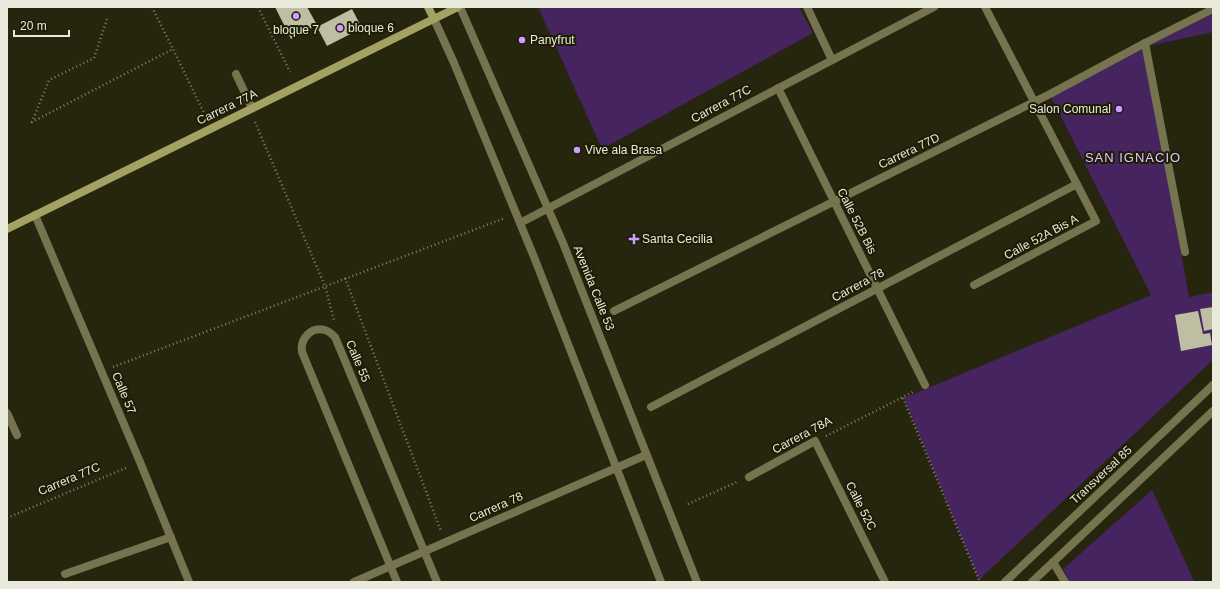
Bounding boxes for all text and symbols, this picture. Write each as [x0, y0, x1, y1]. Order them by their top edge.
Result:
marker: bloque 7 [291, 11, 301, 21]
scale bar [14, 12, 69, 38]
text: 20 m [20, 19, 47, 33]
place label: bloque 6 [348, 21, 394, 35]
place label: bloque 7 [273, 23, 319, 37]
marker: bloque 6 [335, 23, 345, 33]
place label: Panyfrut [530, 33, 575, 47]
marker: Panyfrut [517, 35, 527, 45]
street label: Carrera 77C [689, 82, 754, 126]
street label: Carrera 77A [195, 86, 259, 128]
place label: Salon Comunal [1029, 102, 1111, 116]
marker: Salon Comunal [1114, 104, 1124, 114]
street label: Carrera 77D [876, 130, 942, 172]
place label: Vive ala Brasa [585, 143, 662, 157]
marker: Vive ala Brasa [572, 145, 582, 155]
district label: SAN IGNACIO [1085, 150, 1181, 165]
street label: Calle 52B Bis [834, 186, 880, 256]
street label: Calle 52A Bis A [1001, 212, 1081, 262]
place label: Santa Cecilia [642, 232, 713, 246]
marker: Santa Cecilia [629, 234, 639, 244]
street label: Avenida Calle 53 [571, 243, 618, 333]
street label: Carrera 78 [829, 265, 887, 305]
street label: Calle 55 [343, 338, 373, 384]
street label: Calle 57 [109, 370, 139, 416]
street label: Carrera 78A [770, 413, 834, 457]
street label: Transversal 85 [1067, 443, 1135, 507]
street label: Carrera 77C [36, 460, 102, 498]
street label: Calle 52C [843, 479, 879, 533]
street label: Carrera 78 [467, 489, 525, 525]

